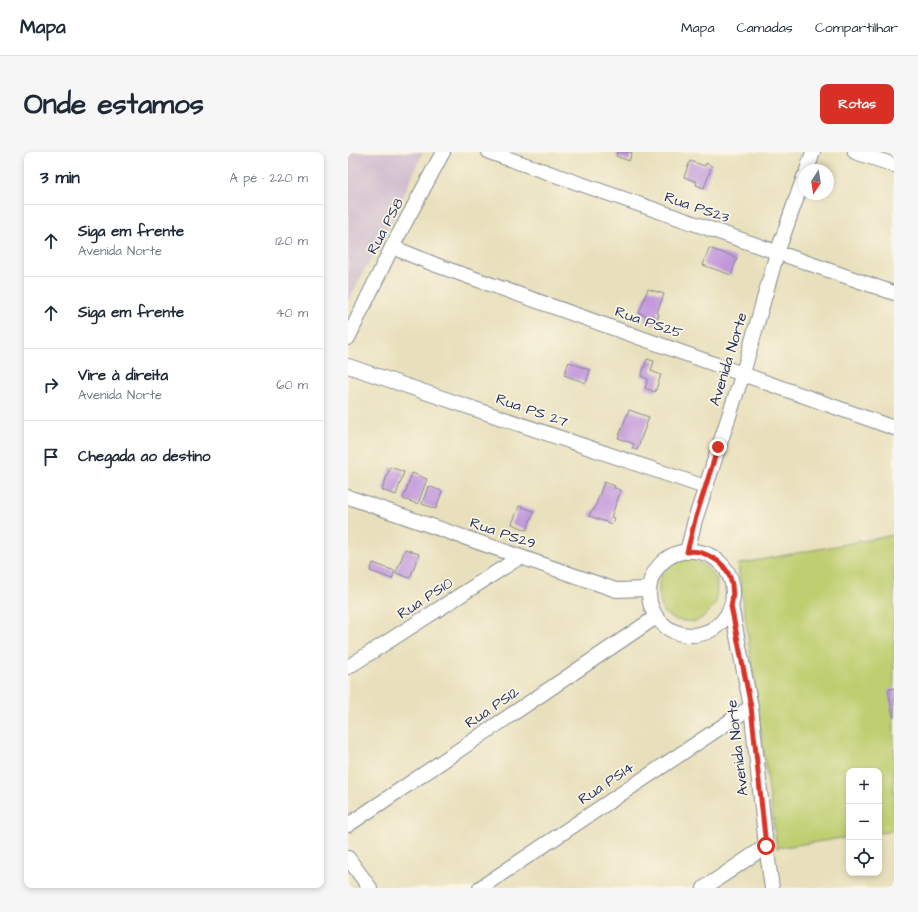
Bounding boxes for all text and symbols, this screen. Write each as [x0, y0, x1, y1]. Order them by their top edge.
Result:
text: Mapa [20, 14, 66, 41]
text: Mapa [681, 18, 715, 38]
text: Camadas [737, 18, 793, 38]
text: Compartilhar [815, 18, 898, 38]
button: Rotas [820, 84, 894, 124]
text: Onde estamos [24, 85, 204, 124]
north arrow [798, 164, 834, 200]
text: 3 min [40, 166, 80, 190]
text: A pé · 220 m [230, 169, 308, 187]
street label: Rua PS23 [662, 187, 732, 228]
street label: Rua PS8 [362, 194, 409, 258]
text: Siga em frente [78, 221, 184, 242]
icon: ahead [40, 230, 62, 252]
text: 120 m [275, 232, 308, 250]
text: Avenida Norte [78, 242, 162, 260]
street label: Rua PS25 [612, 301, 686, 344]
icon: ahead [40, 302, 62, 324]
text: Siga em frente [78, 302, 184, 323]
text: 40 m [276, 304, 308, 322]
street label: Avenida Norte [704, 310, 753, 409]
text: Vire à direita [78, 365, 168, 386]
icon: right [40, 374, 62, 396]
text: 60 m [276, 376, 308, 394]
text: Avenida Norte [78, 386, 162, 404]
street label: Rua PS 27 [493, 388, 571, 433]
route end [709, 438, 727, 456]
icon: arrive [40, 446, 62, 468]
text: Chegada ao destino [78, 446, 211, 467]
street label: Rua PS29 [467, 512, 539, 555]
street label: Rua PS10 [393, 572, 458, 624]
street label: Rua PS12 [461, 681, 524, 733]
street label: Avenida Norte [721, 699, 754, 797]
street label: Rua PS14 [574, 757, 638, 810]
map controls [846, 768, 882, 876]
button: + [846, 768, 882, 804]
button: − [846, 804, 882, 840]
route start [757, 837, 775, 855]
button: locate [846, 840, 882, 876]

